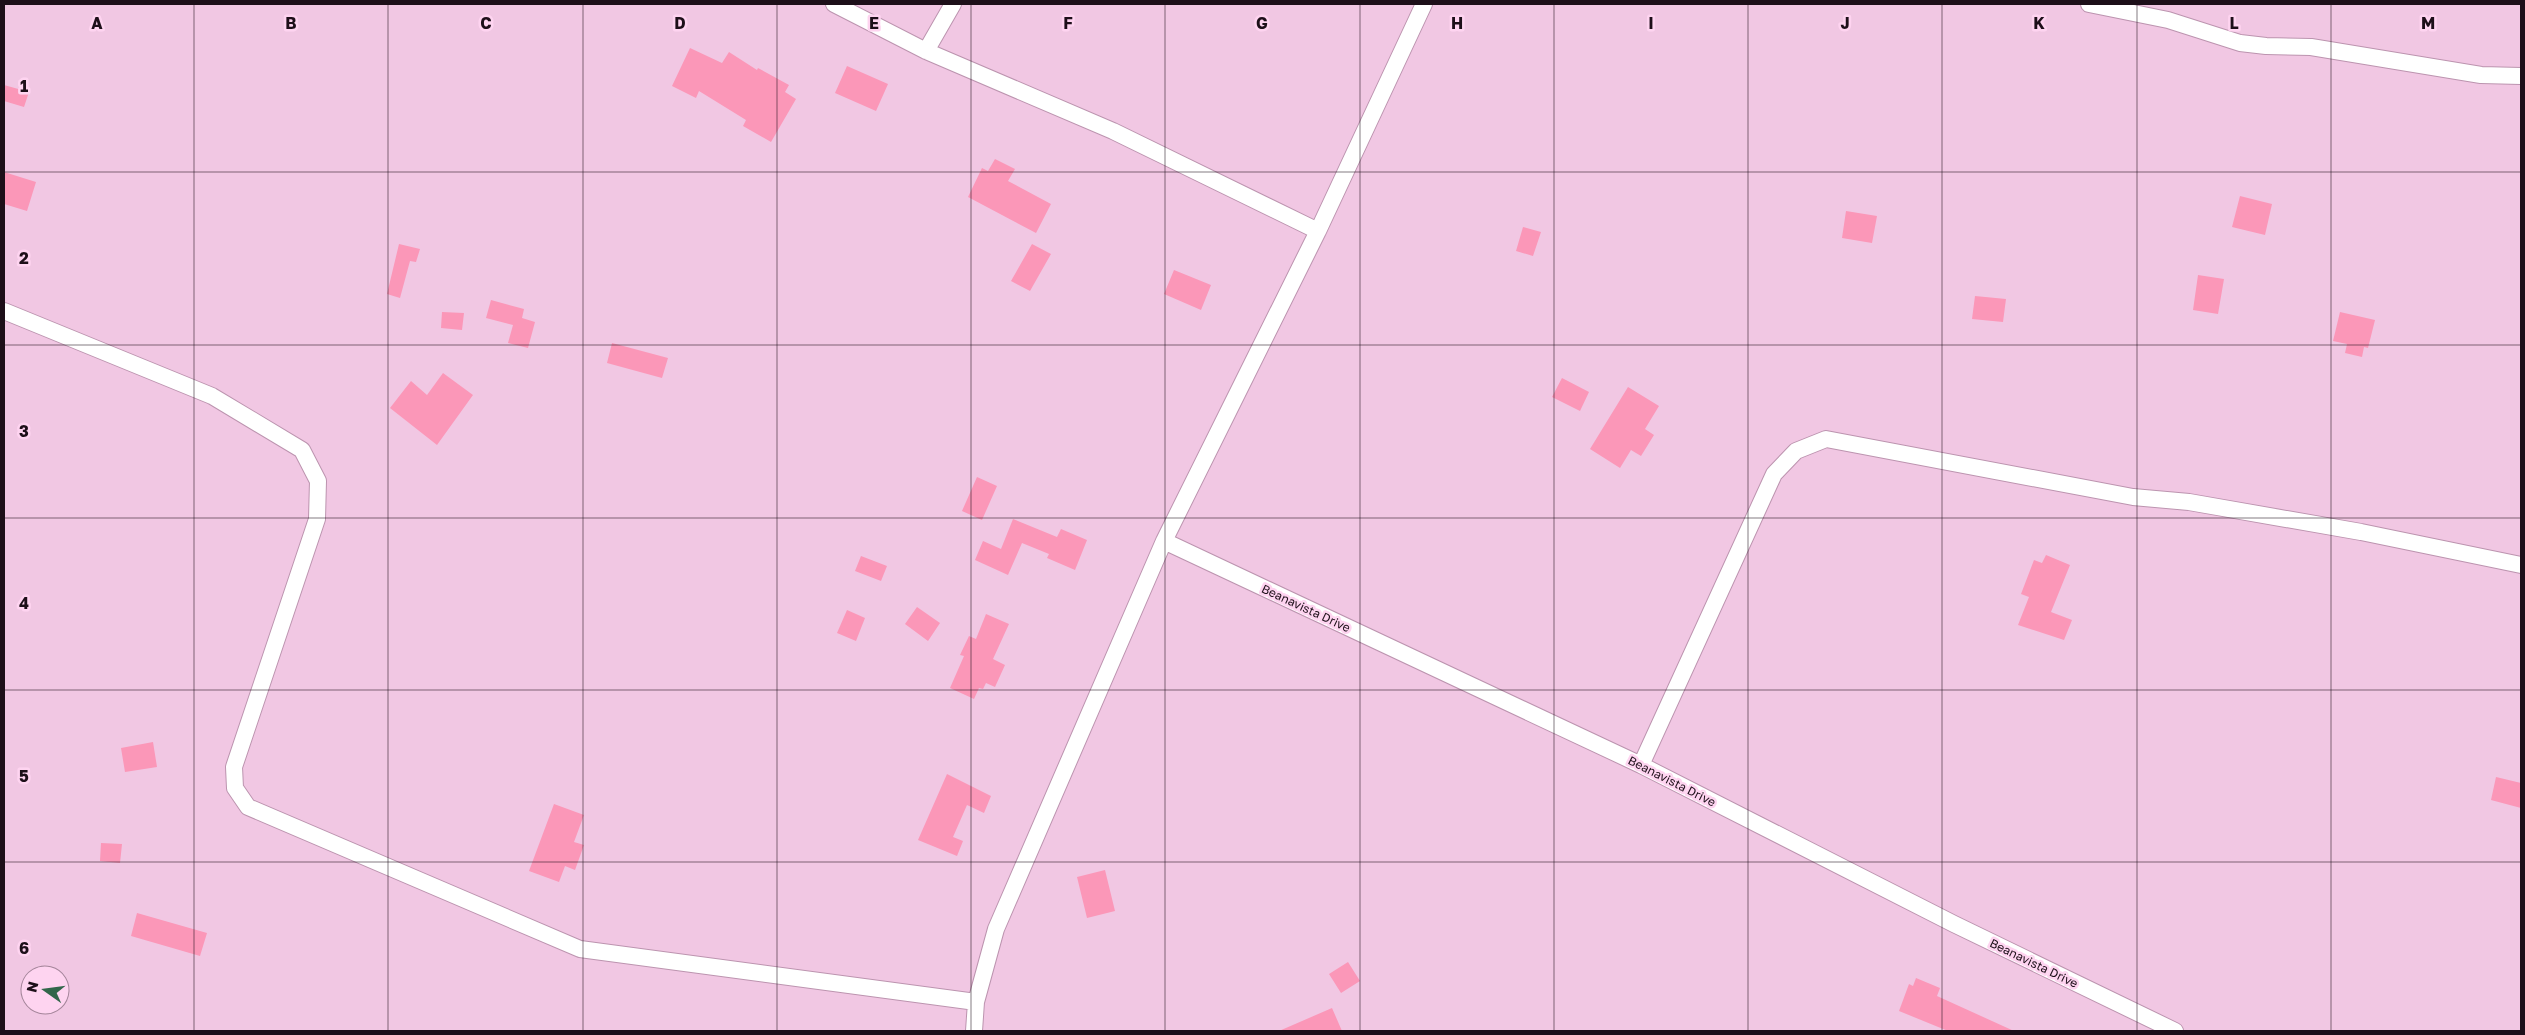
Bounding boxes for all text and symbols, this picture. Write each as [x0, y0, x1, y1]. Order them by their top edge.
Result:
text: A [91, 13, 103, 33]
text: B [285, 13, 297, 33]
text: C [480, 13, 492, 33]
text: D [674, 13, 686, 33]
text: E [869, 13, 879, 33]
text: F [1063, 13, 1073, 33]
text: G [1256, 13, 1268, 33]
text: H [1451, 13, 1463, 33]
text: I [1648, 13, 1654, 33]
text: J [1840, 13, 1850, 33]
text: K [2033, 13, 2045, 33]
text: L [2229, 13, 2239, 33]
text: M [2421, 13, 2435, 33]
text: 1 [20, 76, 28, 96]
text: 2 [19, 248, 29, 268]
text: 3 [19, 421, 29, 441]
street label: Beanavista Drive [1259, 581, 1353, 635]
text: 4 [19, 593, 29, 613]
street label: Beanavista Drive [1626, 752, 1718, 810]
text: 5 [19, 766, 29, 786]
street label: Beanavista Drive [1987, 935, 2081, 991]
text: 6 [19, 938, 29, 958]
north arrow [20, 965, 70, 1015]
text: N [22, 980, 41, 994]

